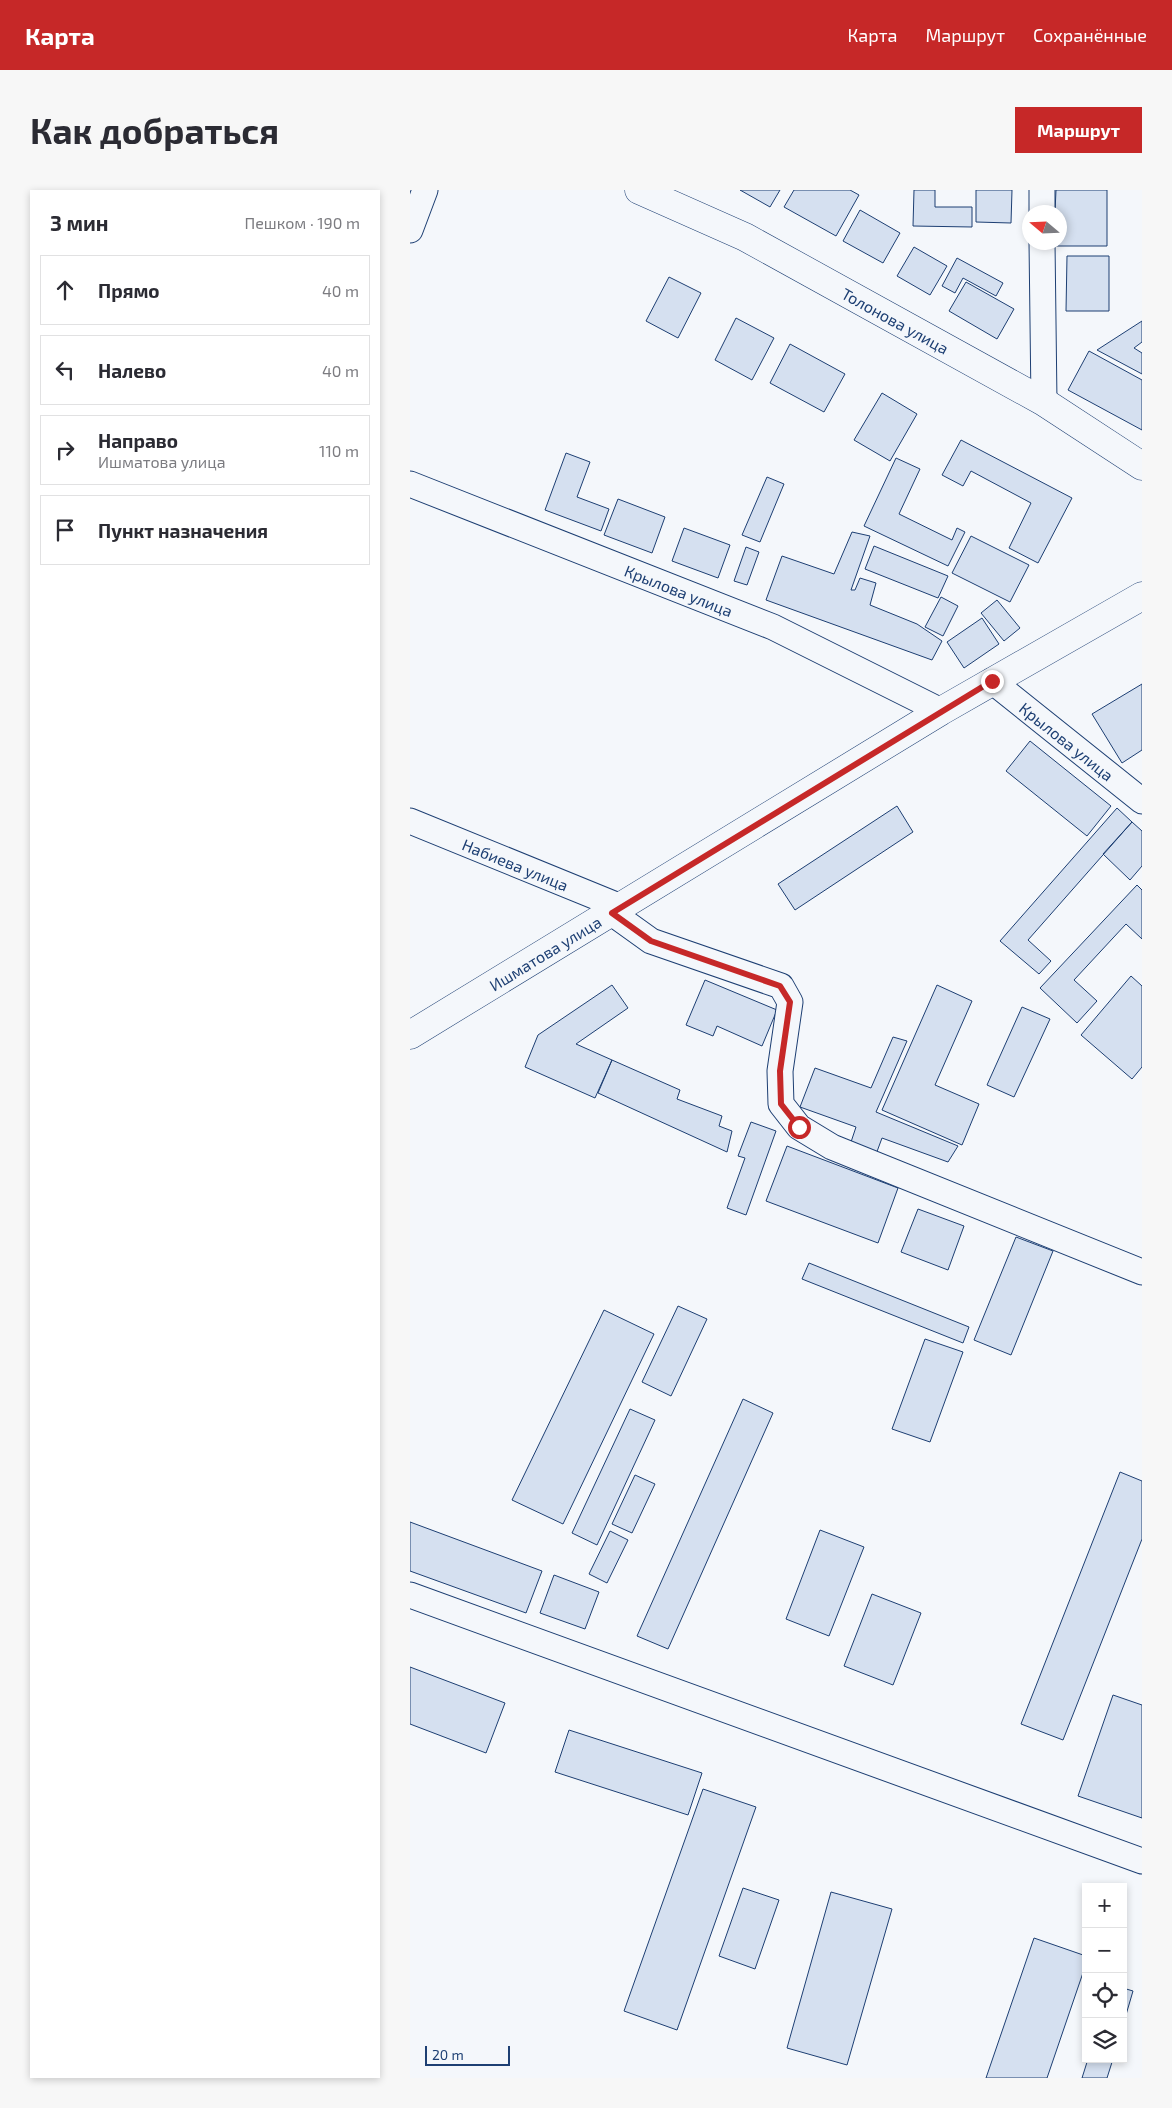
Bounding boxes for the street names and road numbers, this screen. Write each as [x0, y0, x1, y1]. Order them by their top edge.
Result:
street label: Толонова улица [839, 283, 952, 357]
street label: Крылова улица [622, 560, 736, 620]
street label: Крылова улица [1016, 698, 1118, 784]
street label: Набиева улица [460, 834, 571, 894]
street label: Ишматова улица [485, 911, 604, 994]

